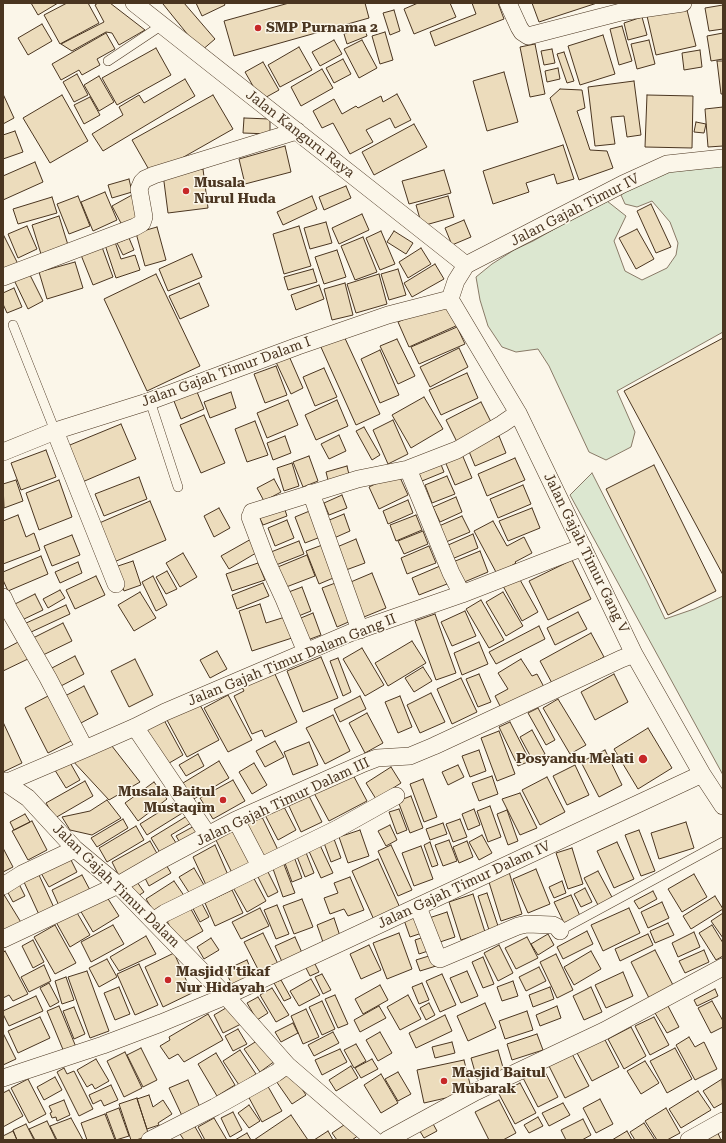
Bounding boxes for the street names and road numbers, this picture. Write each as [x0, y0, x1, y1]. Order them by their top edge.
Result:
street label: Jalan Kanguru Raya [242, 86, 358, 182]
street label: Jalan Gajah Timur IV [508, 170, 642, 250]
street label: Jalan Gajah Timur Dalam I [139, 333, 313, 411]
street label: Jalan Gajah Timur Gang V [540, 470, 632, 636]
street label: Jalan Gajah Timur Dalam Gang II [185, 610, 399, 710]
street label: Jalan Gajah Timur Dalam III [194, 754, 372, 850]
street label: Jalan Gajah Timur Dalam [49, 821, 183, 951]
street label: Jalan Gajah Timur Dalam IV [375, 837, 553, 933]

